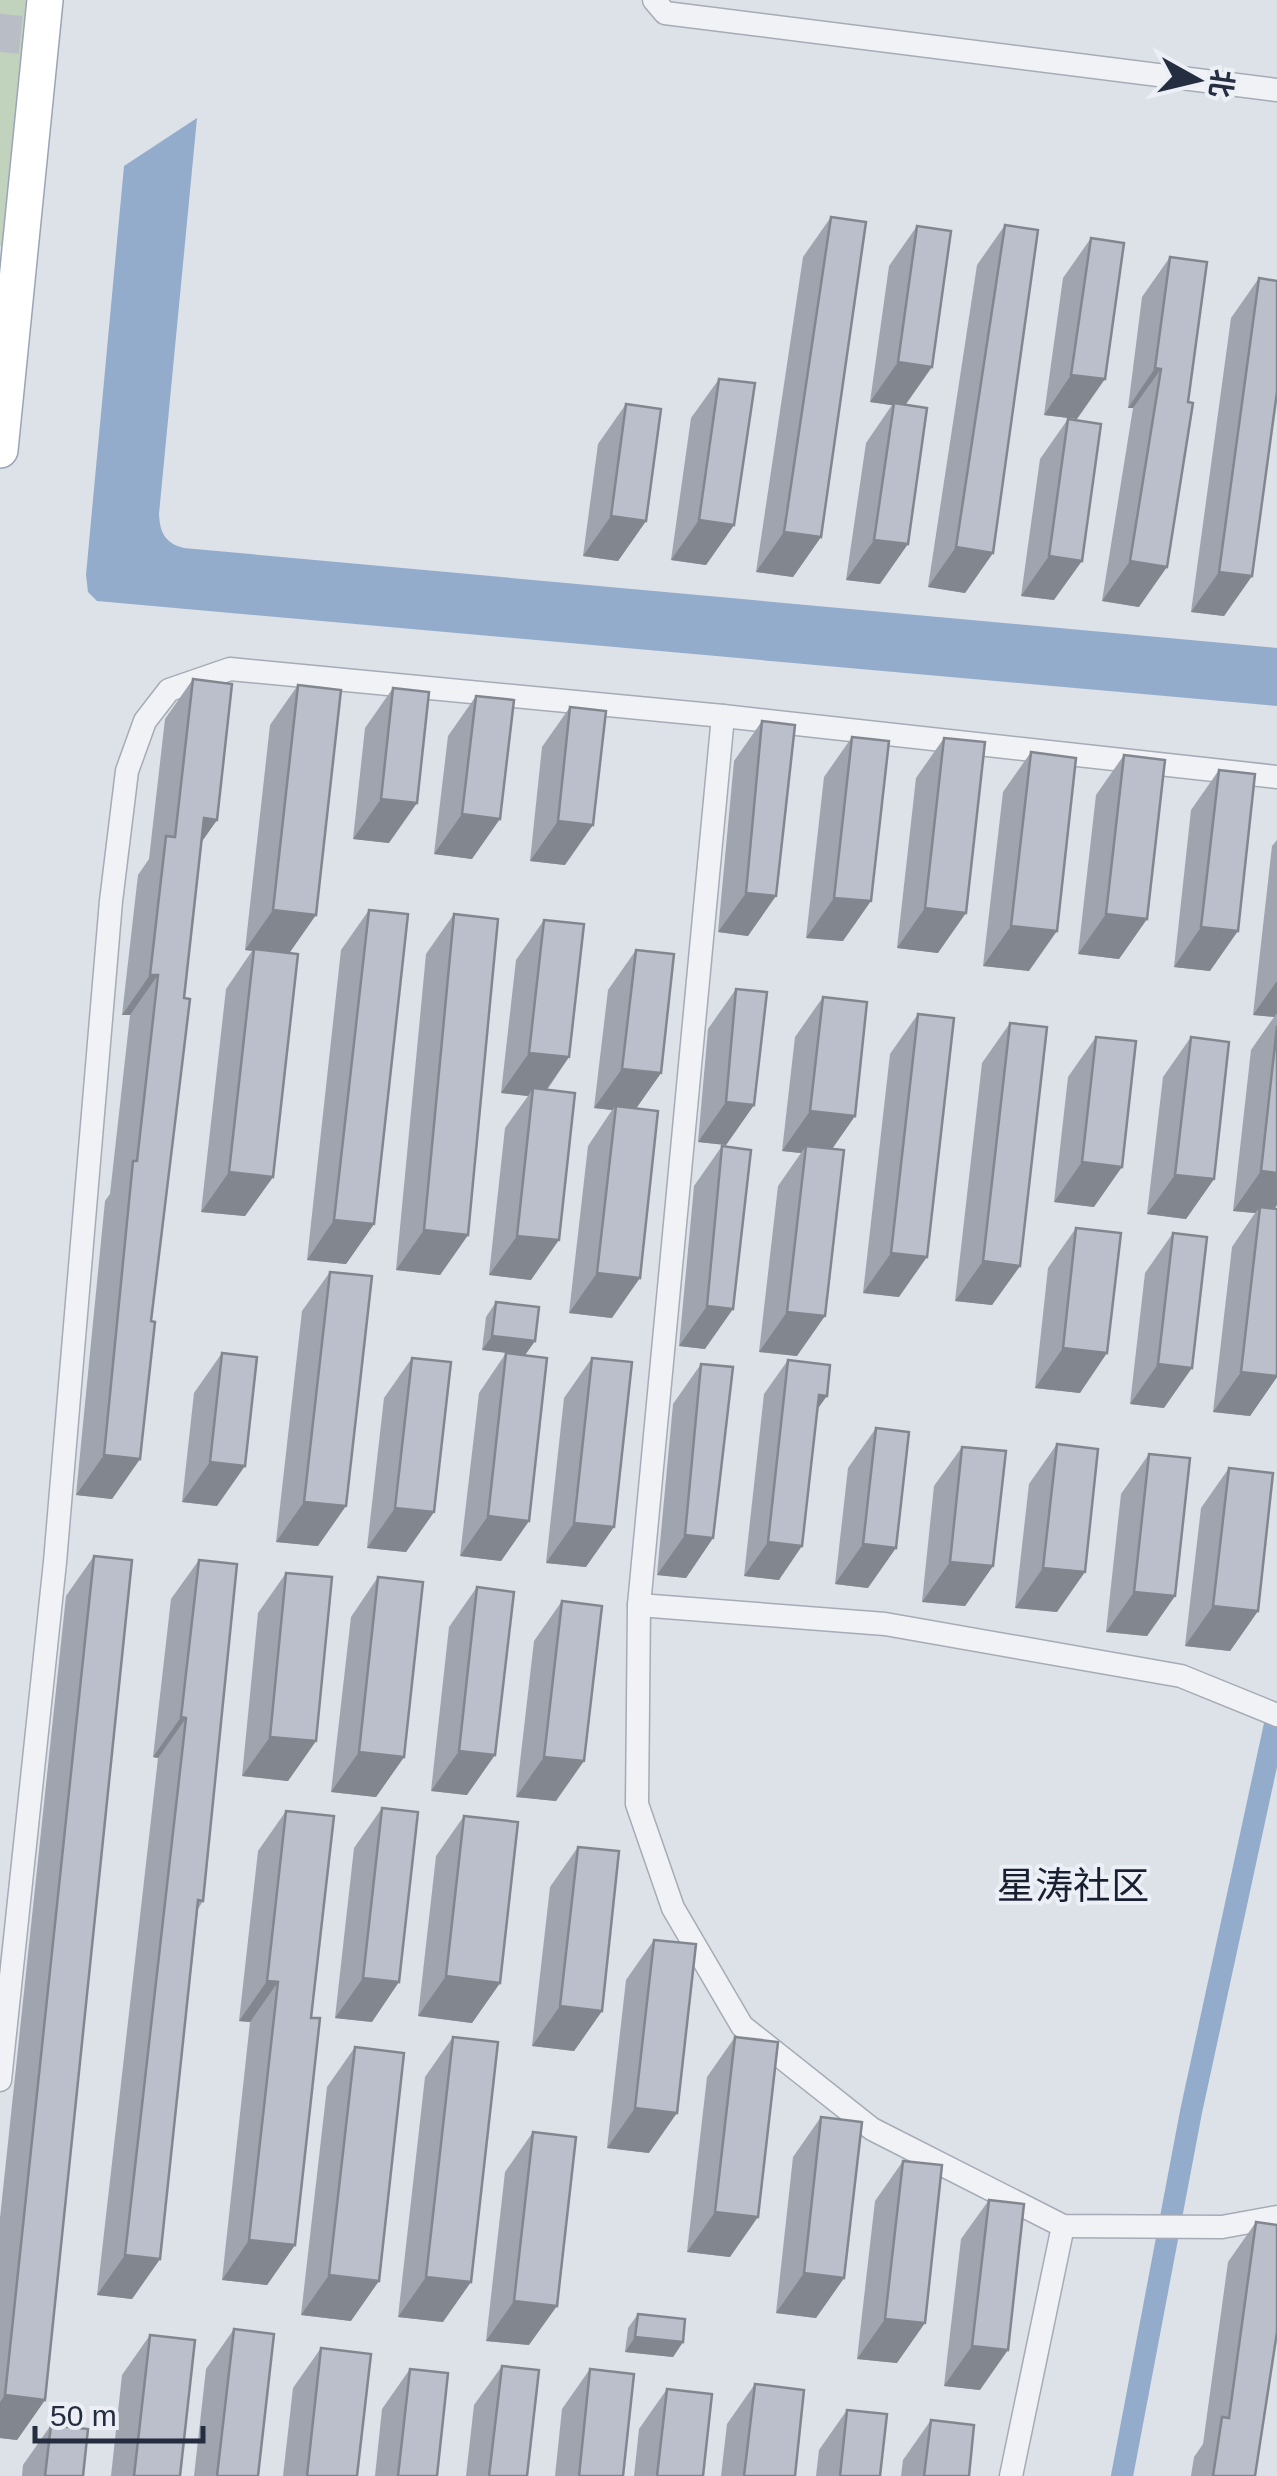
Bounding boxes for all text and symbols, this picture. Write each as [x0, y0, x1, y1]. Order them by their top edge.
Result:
north arrow [1147, 30, 1247, 130]
text: 北 [1204, 67, 1239, 99]
district label: 星涛社区 [997, 1865, 1149, 1907]
scale bar [35, 2381, 202, 2443]
text: 50 m [50, 2399, 117, 2432]

